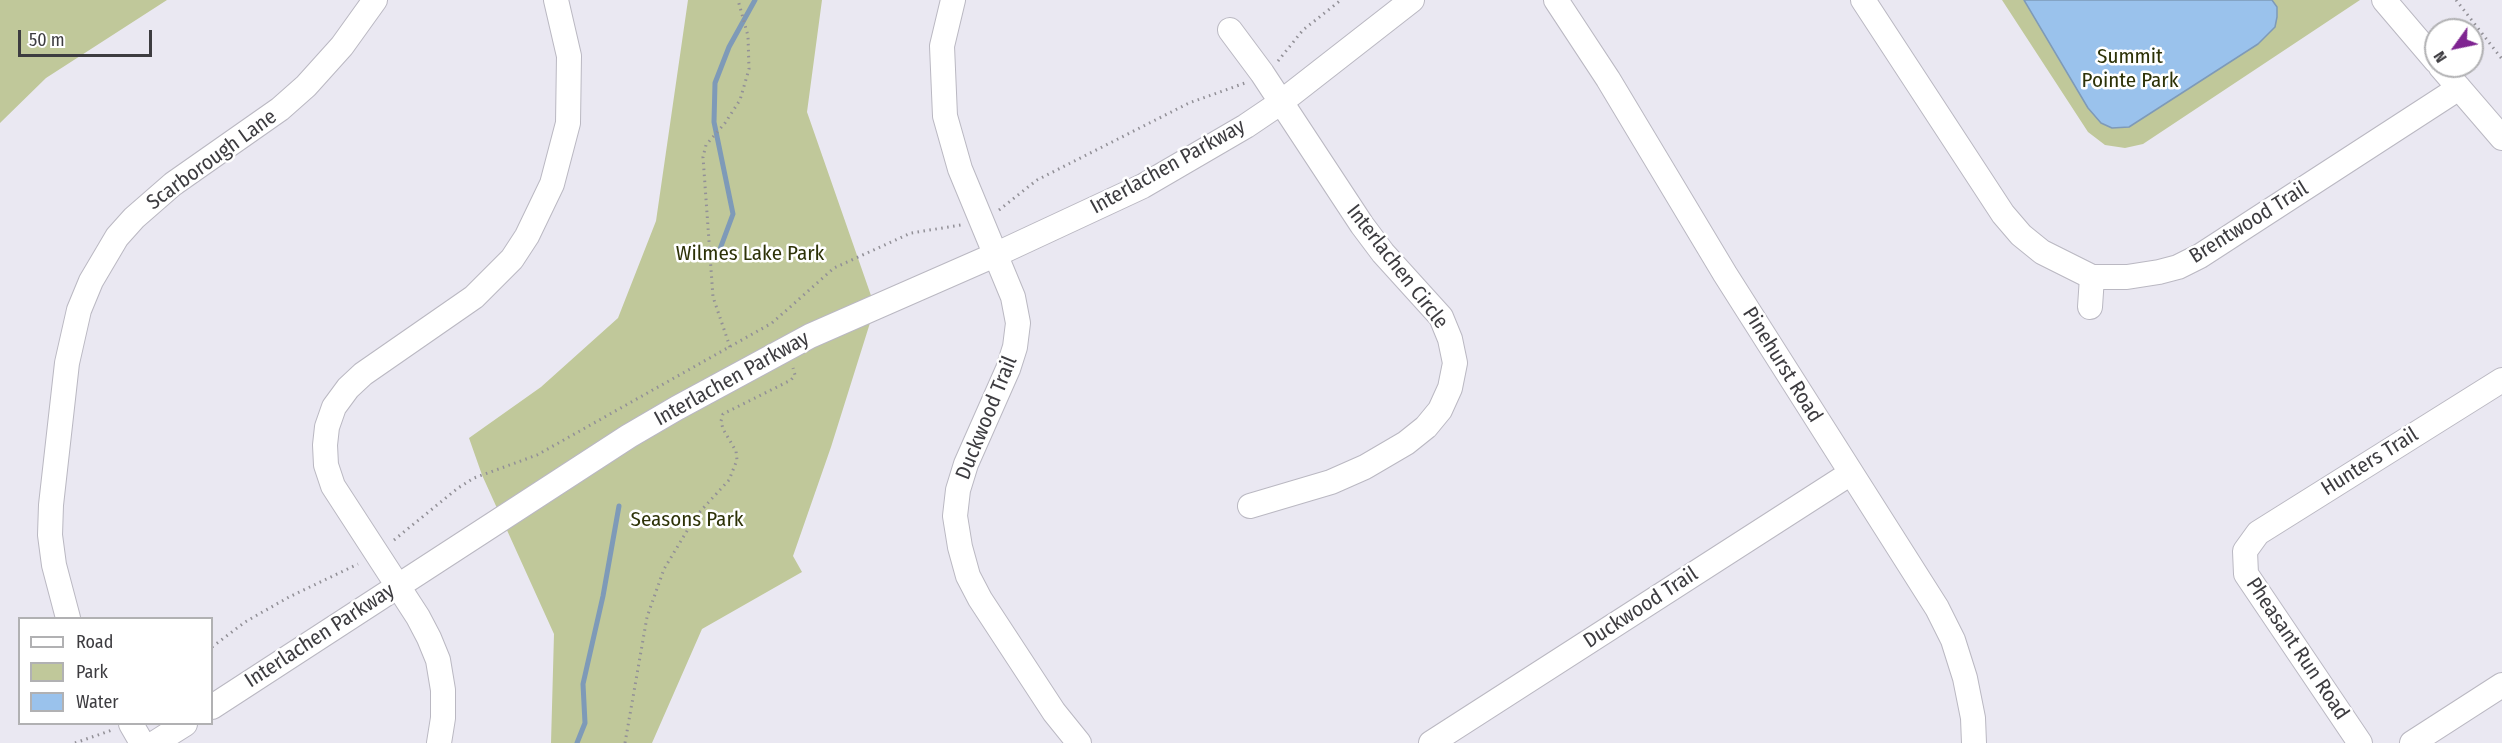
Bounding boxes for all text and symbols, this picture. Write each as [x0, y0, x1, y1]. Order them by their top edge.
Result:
scale bar [21, 18, 154, 56]
north arrow [2424, 18, 2484, 78]
text: 50 m [29, 29, 65, 51]
park label: Summit Pointe Park [2082, 44, 2178, 94]
text: N [2430, 48, 2451, 66]
street label: Scarborough Lane [142, 104, 282, 216]
street label: Interlachen Parkway [1086, 114, 1250, 220]
street label: Brentwood Trail [2185, 176, 2313, 270]
street label: Interlachen Circle [1341, 200, 1453, 334]
park label: Wilmes Lake Park [676, 241, 824, 267]
street label: Pinehurst Road [1737, 303, 1827, 427]
street label: Interlachen Parkway [650, 326, 814, 432]
street label: Duckwood Trail [951, 353, 1023, 483]
street label: Hunters Trail [2317, 422, 2423, 502]
park label: Seasons Park [630, 507, 744, 533]
street label: Duckwood Trail [1579, 562, 1703, 654]
street label: Pheasant Run Road [2240, 573, 2354, 725]
street label: Interlachen Parkway [241, 578, 399, 694]
legend [18, 617, 213, 725]
text: Road [76, 631, 113, 653]
text: Park [76, 661, 108, 683]
text: Water [76, 691, 119, 713]

